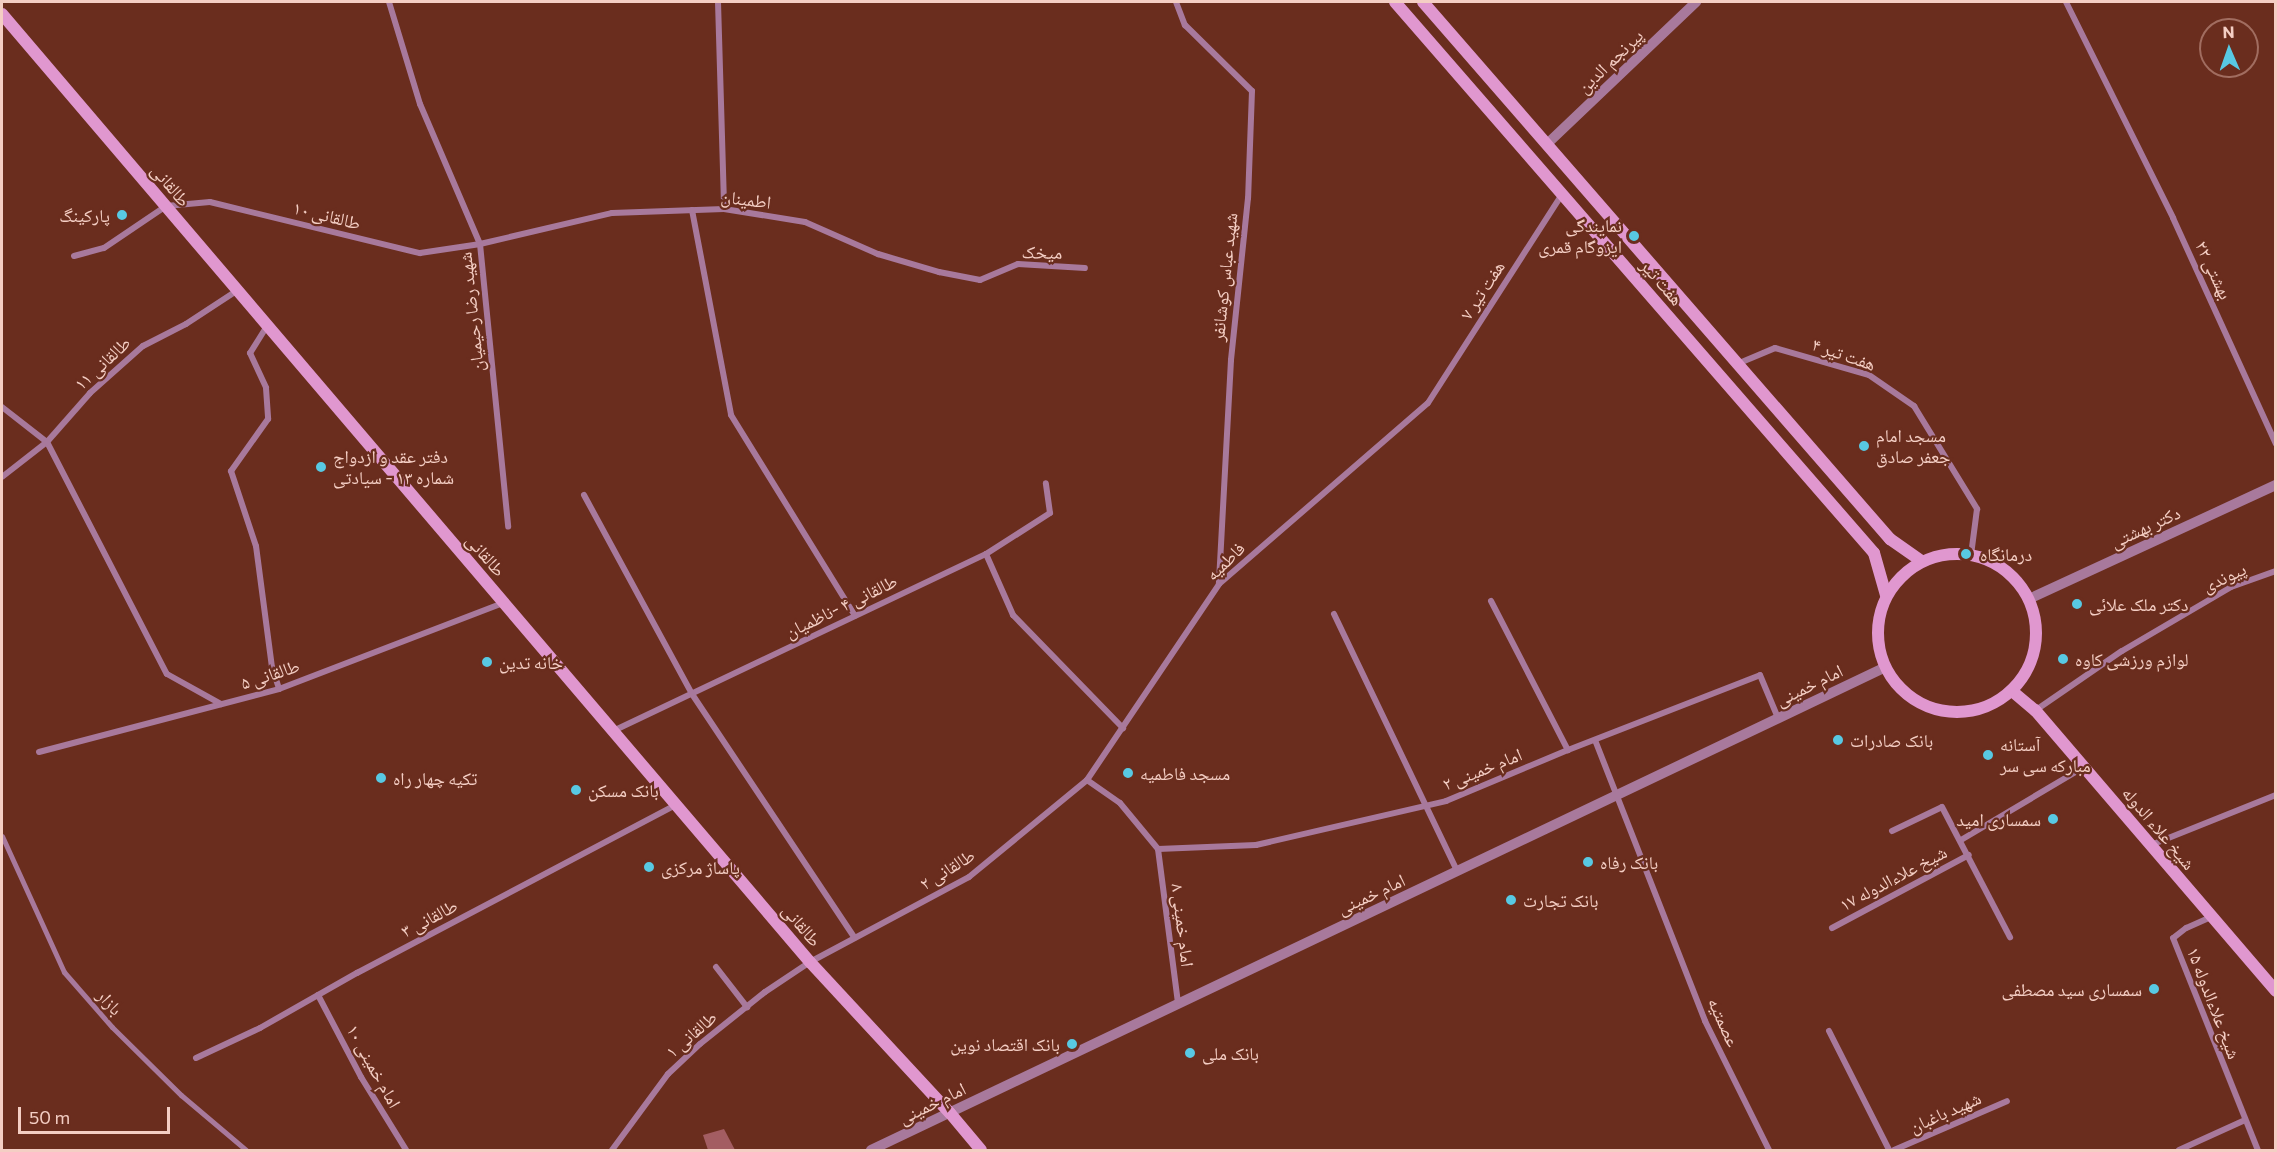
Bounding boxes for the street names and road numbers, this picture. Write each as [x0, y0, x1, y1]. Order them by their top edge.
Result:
street label: پیرنجم الدین [1573, 24, 1647, 98]
street label: طالقانی [147, 159, 195, 211]
street label: اطمینان [720, 185, 772, 213]
street label: طالقانی ۱۰ [291, 196, 363, 234]
street label: شهید عباس کوشانفر [1207, 212, 1241, 342]
street label: بهشتی ۲۲ [2191, 237, 2237, 303]
street label: میخک [1021, 241, 1063, 263]
street label: شهید رضا رحیمیان [454, 251, 488, 373]
street label: هفت تیر [1636, 254, 1688, 310]
street label: هفت تیر ۷ [1455, 257, 1509, 323]
street label: طالقانی ۱۱ [70, 332, 134, 394]
street label: هفت تیر ۴ [1809, 333, 1879, 375]
street label: دکتر بهشتی [2107, 501, 2183, 553]
street label: طالقانی [462, 529, 510, 581]
street label: فاطمیه [1201, 537, 1249, 585]
street label: پیوندی [2199, 558, 2249, 596]
street label: طالقانی ۴ -ناظمیان [781, 570, 901, 642]
street label: طالقانی ۵ [238, 654, 302, 694]
street label: امام خمینی [1772, 659, 1846, 711]
street label: امام خمینی ۲ [1439, 743, 1525, 795]
street label: شیخ علاء الدوله [2118, 782, 2200, 874]
street label: شیخ علاءالدوله ۱۷ [1836, 841, 1950, 915]
street label: طالقانی ۲ [916, 844, 978, 894]
street label: امام خمینی [1334, 869, 1408, 919]
street label: امام خمینی ۸ [1167, 882, 1199, 968]
street label: طالقانی ۳ [397, 894, 461, 942]
street label: طالقانی [778, 899, 826, 951]
street label: شیخ علاءالدوله ۱۵ [2183, 944, 2245, 1062]
street label: بازار [93, 984, 127, 1020]
street label: عصمتیه [1704, 994, 1744, 1050]
street label: طالقانی ۱ [661, 1006, 721, 1062]
street label: امام خمینی ۱۰ [342, 1021, 406, 1111]
street label: امام خمینی [895, 1077, 969, 1129]
street label: شهید باغبان [1906, 1087, 1984, 1137]

